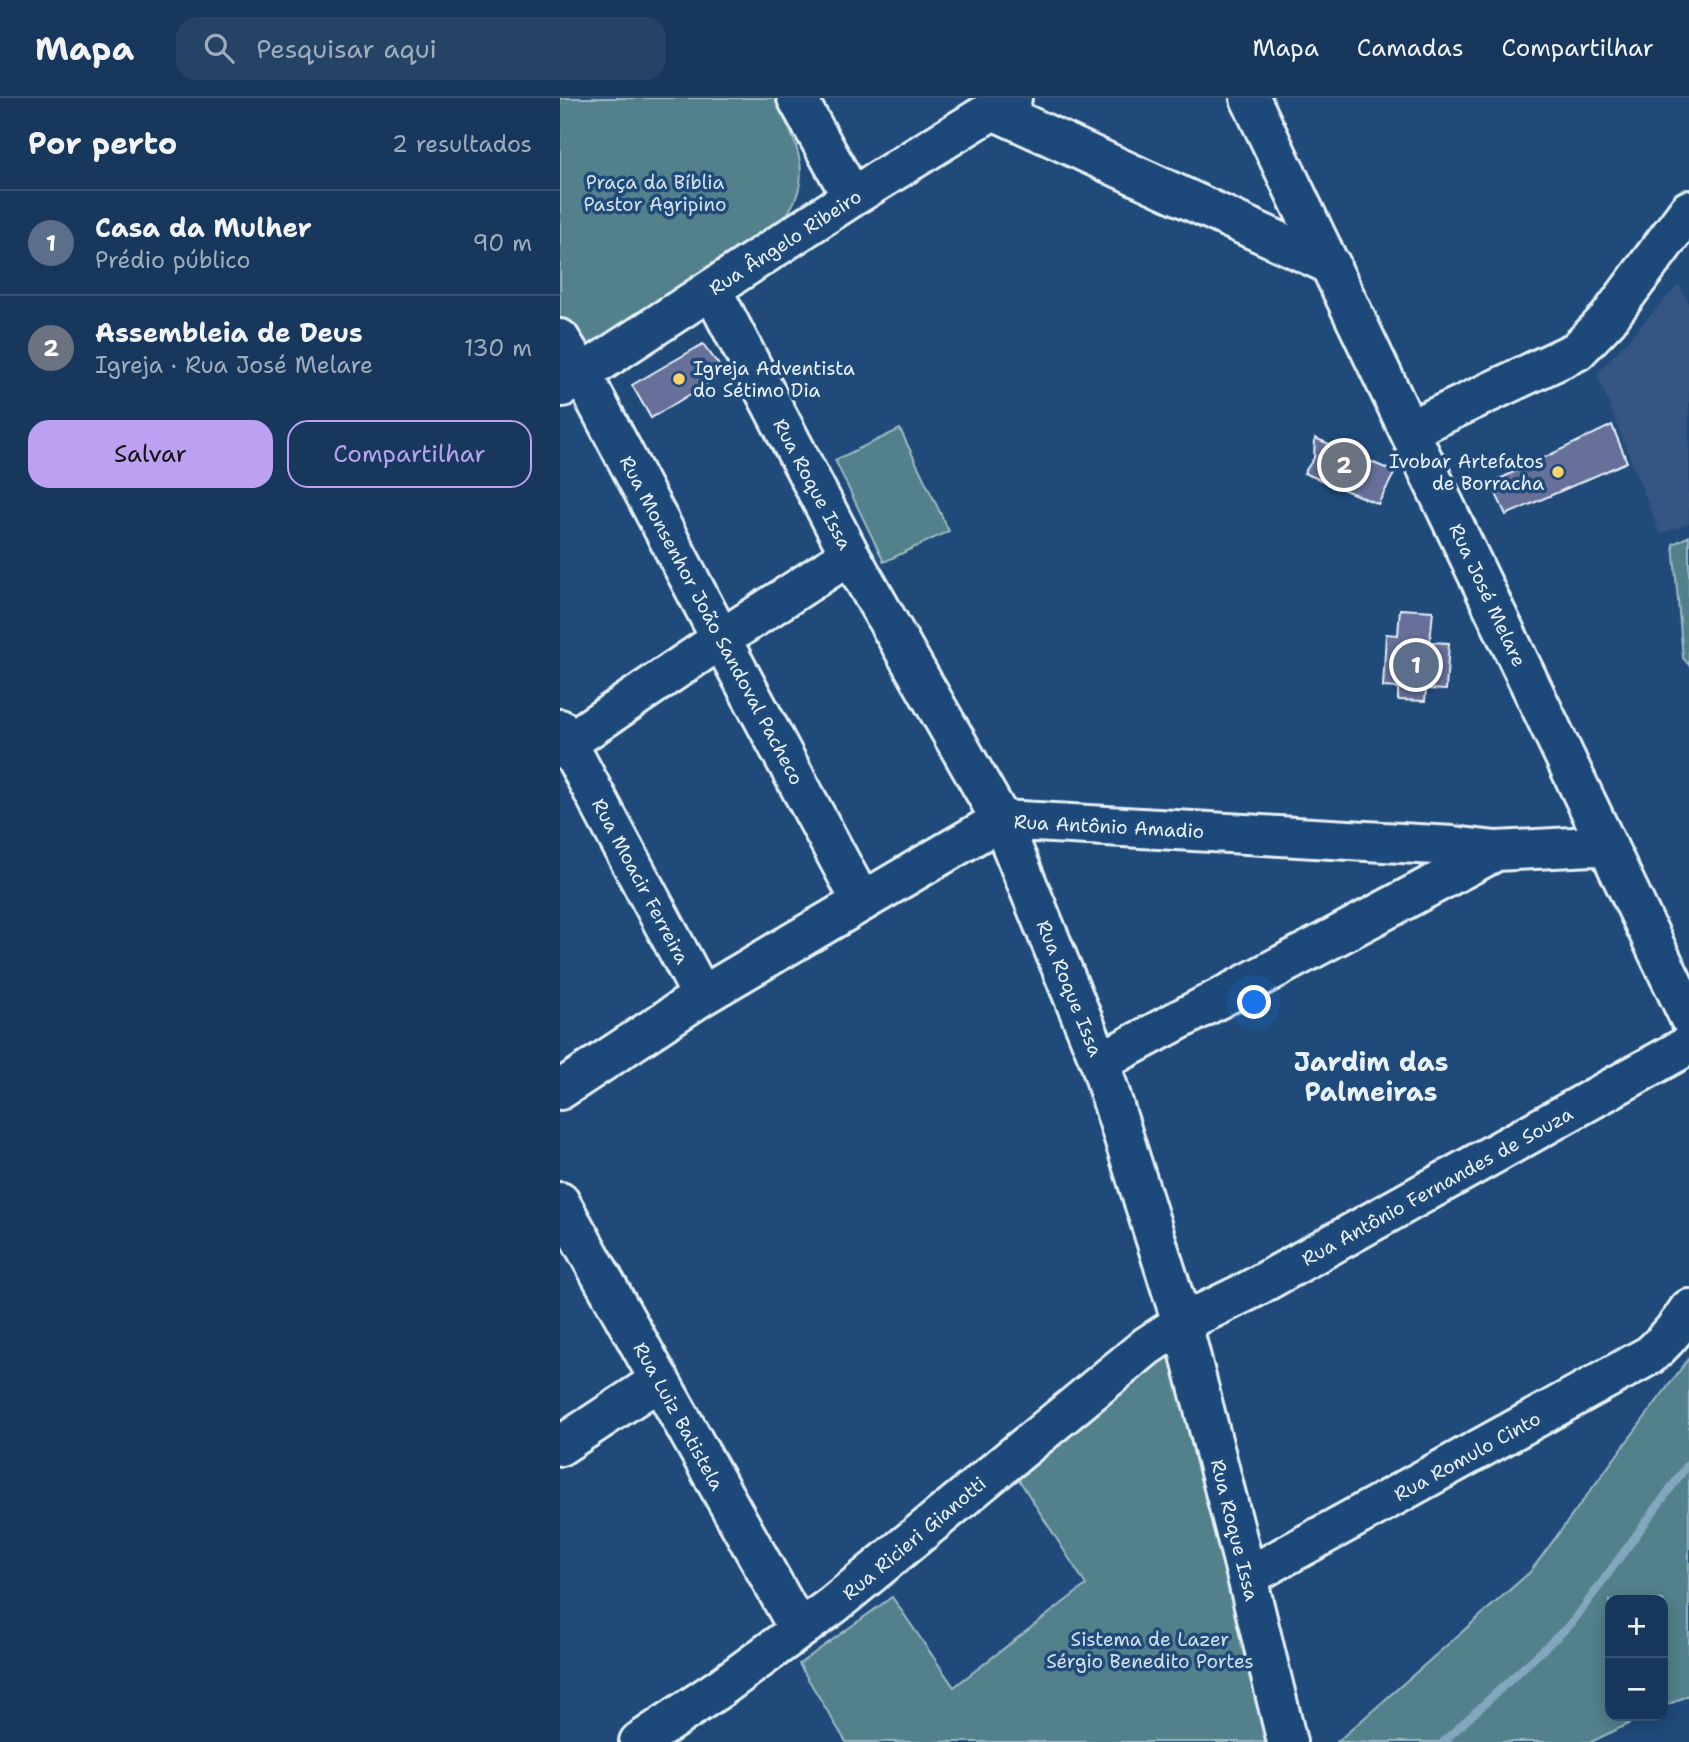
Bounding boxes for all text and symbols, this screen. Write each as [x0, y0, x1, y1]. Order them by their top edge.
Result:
search box [176, 17, 666, 80]
text: Mapa [35, 26, 134, 71]
icon: search [200, 29, 238, 67]
text: Pesquisar aqui [256, 31, 437, 66]
text: Mapa [1252, 32, 1319, 64]
text: Camadas [1357, 32, 1464, 64]
text: Compartilhar [1502, 32, 1654, 64]
text: Por perto [28, 123, 177, 164]
text: 2 resultados [392, 129, 532, 159]
park label: Praça da Bíblia Pastor Agripino [584, 170, 726, 217]
street label: Rua Ângelo Ribeiro [704, 183, 866, 301]
text: Casa da Mulher [95, 210, 312, 245]
text: 1 [46, 228, 56, 258]
text: 90 m [472, 228, 532, 258]
text: Prédio público [95, 245, 250, 275]
text: Assembleia de Deus [95, 315, 363, 350]
text: 2 [43, 333, 59, 363]
text: 130 m [464, 333, 532, 363]
text: Igreja · Rua José Melare [95, 350, 373, 380]
place label: Igreja Adventista do Sétimo Dia [693, 356, 855, 403]
marker: Igreja Adventista do Sétimo Dia [671, 371, 687, 387]
street label: Rua Roque Issa [767, 414, 858, 554]
button: Salvar [28, 420, 273, 488]
button: Compartilhar [287, 420, 532, 488]
pin: 2 [1321, 439, 1367, 491]
place label: Ivobar Artefatos de Borracha [1389, 449, 1544, 496]
street label: Rua Monsenhor João Sandoval Pacheco [614, 451, 809, 789]
marker: Ivobar Artefatos de Borracha [1550, 464, 1566, 480]
street label: Rua José Melare [1443, 520, 1532, 671]
pin: 1 [1393, 639, 1439, 691]
street label: Rua Moacir Ferreira [586, 794, 695, 969]
street label: Rua Antônio Amadio [1013, 809, 1205, 844]
street label: Rua Roque Issa [1031, 916, 1108, 1060]
your location [1237, 985, 1271, 1019]
district label: Jardim das Palmeiras [1294, 1044, 1448, 1109]
street label: Rua Antônio Fernandes de Souza [1297, 1101, 1577, 1272]
street label: Rua Luiz Batistela [628, 1338, 730, 1495]
street label: Rua Romulo Cinto [1390, 1406, 1545, 1507]
street label: Rua Roque Issa [1205, 1457, 1264, 1604]
street label: Rua Ricieri Gianotti [837, 1471, 991, 1606]
map controls [1605, 1595, 1668, 1721]
button: + [1605, 1595, 1668, 1658]
park label: Sistema de Lazer Sérgio Benedito Portes [1046, 1627, 1254, 1674]
button: − [1605, 1658, 1668, 1721]

